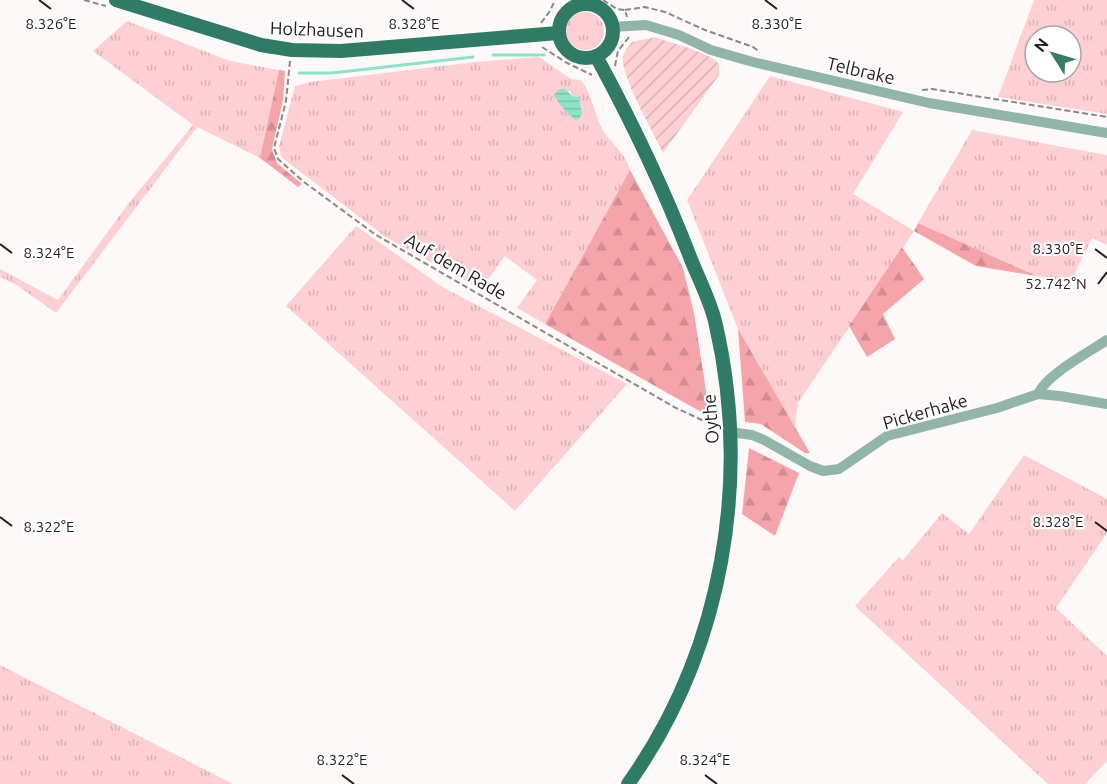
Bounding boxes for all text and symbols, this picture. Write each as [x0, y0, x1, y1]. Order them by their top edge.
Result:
text: 8.326°E [26, 15, 76, 32]
text: 8.328°E [389, 15, 439, 32]
text: 8.330°E [752, 15, 802, 32]
street label: Holzhausen [270, 17, 364, 41]
north arrow [1023, 24, 1083, 84]
text: N [1030, 35, 1052, 55]
street label: Telbrake [825, 52, 897, 88]
street label: Auf dem Rade [402, 229, 510, 303]
text: 8.330°E [1033, 240, 1083, 257]
text: 8.324°E [24, 244, 74, 261]
text: 52.742°N [1025, 275, 1087, 292]
street label: Pickerhake [880, 389, 970, 433]
street label: Oythe [698, 393, 722, 445]
text: 8.328°E [1033, 513, 1083, 530]
text: 8.322°E [24, 518, 74, 535]
text: 8.322°E [317, 751, 367, 768]
text: 8.324°E [680, 751, 730, 768]

